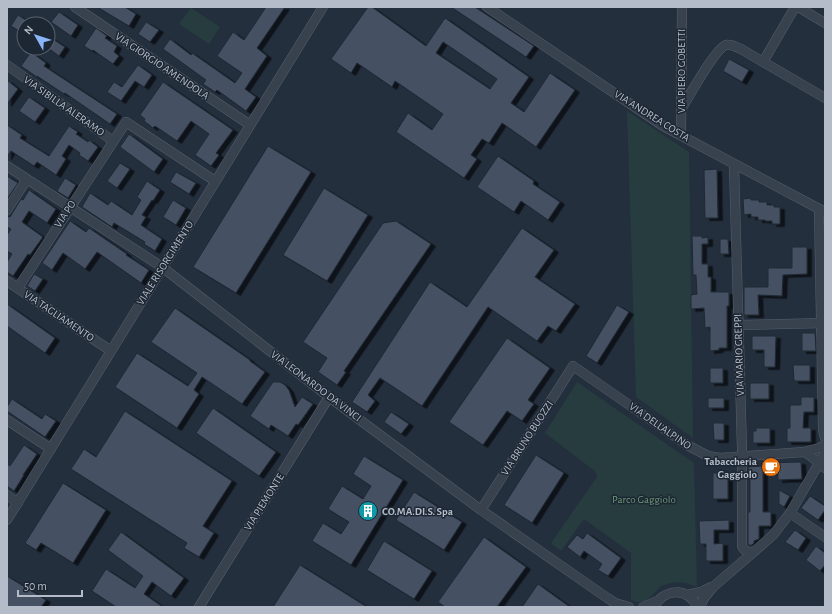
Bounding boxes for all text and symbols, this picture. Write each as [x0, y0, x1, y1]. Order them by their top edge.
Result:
north arrow [16, 16, 56, 56]
text: N [22, 24, 35, 36]
street label: VIA PIERO GOBETTI [676, 29, 687, 113]
street label: VIA GIORGIO AMENDOLA [113, 30, 211, 102]
street label: VIA SIBILLA ALERAMO [22, 74, 106, 138]
street label: VIA ANDREA COSTA [612, 88, 692, 144]
street label: VIA PO [52, 198, 78, 230]
street label: VIALE RISORGIMENTO [135, 219, 195, 307]
street label: VIA TAGLIAMENTO [22, 288, 96, 344]
street label: VIA MARIO GREPPI [732, 314, 746, 396]
street label: VIA LEONARDO DA VINCI [269, 348, 363, 424]
street label: VIA BRUNO BUOZZI [499, 399, 555, 477]
street label: VIA DELL'ALPINO [627, 401, 693, 451]
place label: Tabaccheria Gaggiolo [704, 456, 758, 480]
cafe icon: Tabaccheria Gaggiolo [760, 456, 782, 478]
street label: VIA PIEMONTE [242, 471, 286, 532]
park label: Parco Gaggiolo [612, 494, 676, 505]
building icon: CO.MA.DI.S. Spa [357, 500, 379, 522]
place label: CO.MA.DI.S. Spa [382, 506, 454, 517]
scale bar [18, 572, 82, 598]
text: 50 m [24, 580, 47, 592]

